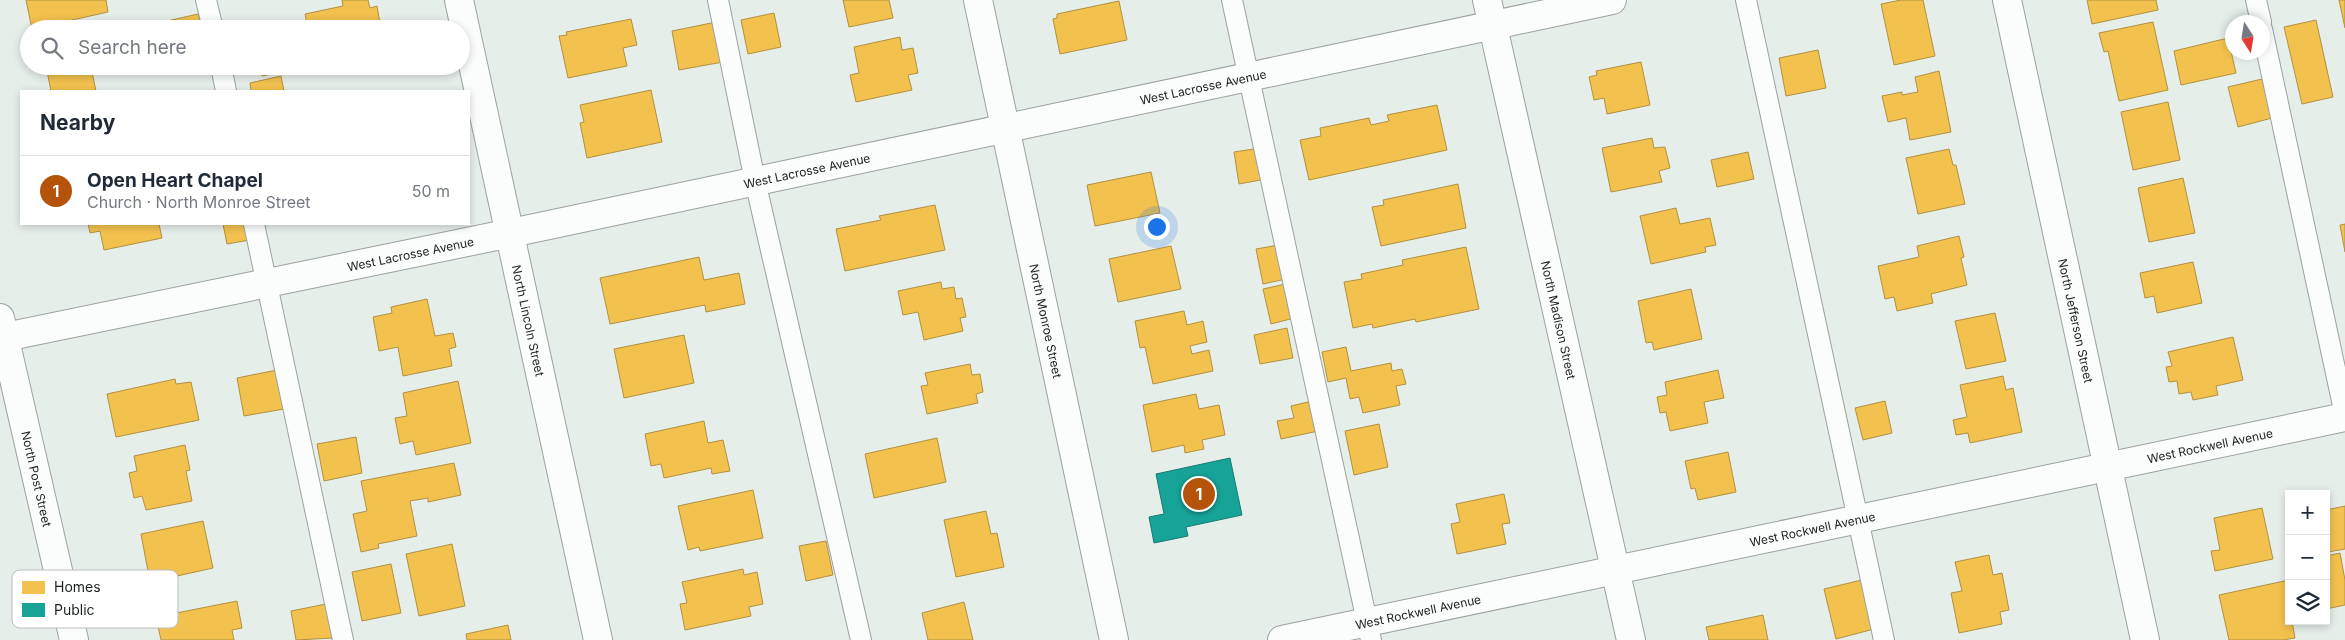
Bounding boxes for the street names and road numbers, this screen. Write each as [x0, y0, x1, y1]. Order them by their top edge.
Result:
street label: West Lacrosse Avenue [1138, 66, 1268, 107]
street label: West Lacrosse Avenue [742, 150, 871, 191]
street label: West Lacrosse Avenue [346, 233, 475, 274]
street label: North Jefferson Street [2055, 257, 2097, 384]
street label: North Madison Street [1538, 259, 1580, 381]
street label: North Monroe Street [1027, 262, 1066, 379]
street label: North Lincoln Street [509, 263, 548, 378]
street label: West Rockwell Avenue [2146, 425, 2274, 466]
street label: North Post Street [19, 429, 55, 528]
street label: West Rockwell Avenue [1748, 508, 1877, 549]
street label: West Rockwell Avenue [1354, 591, 1482, 632]

